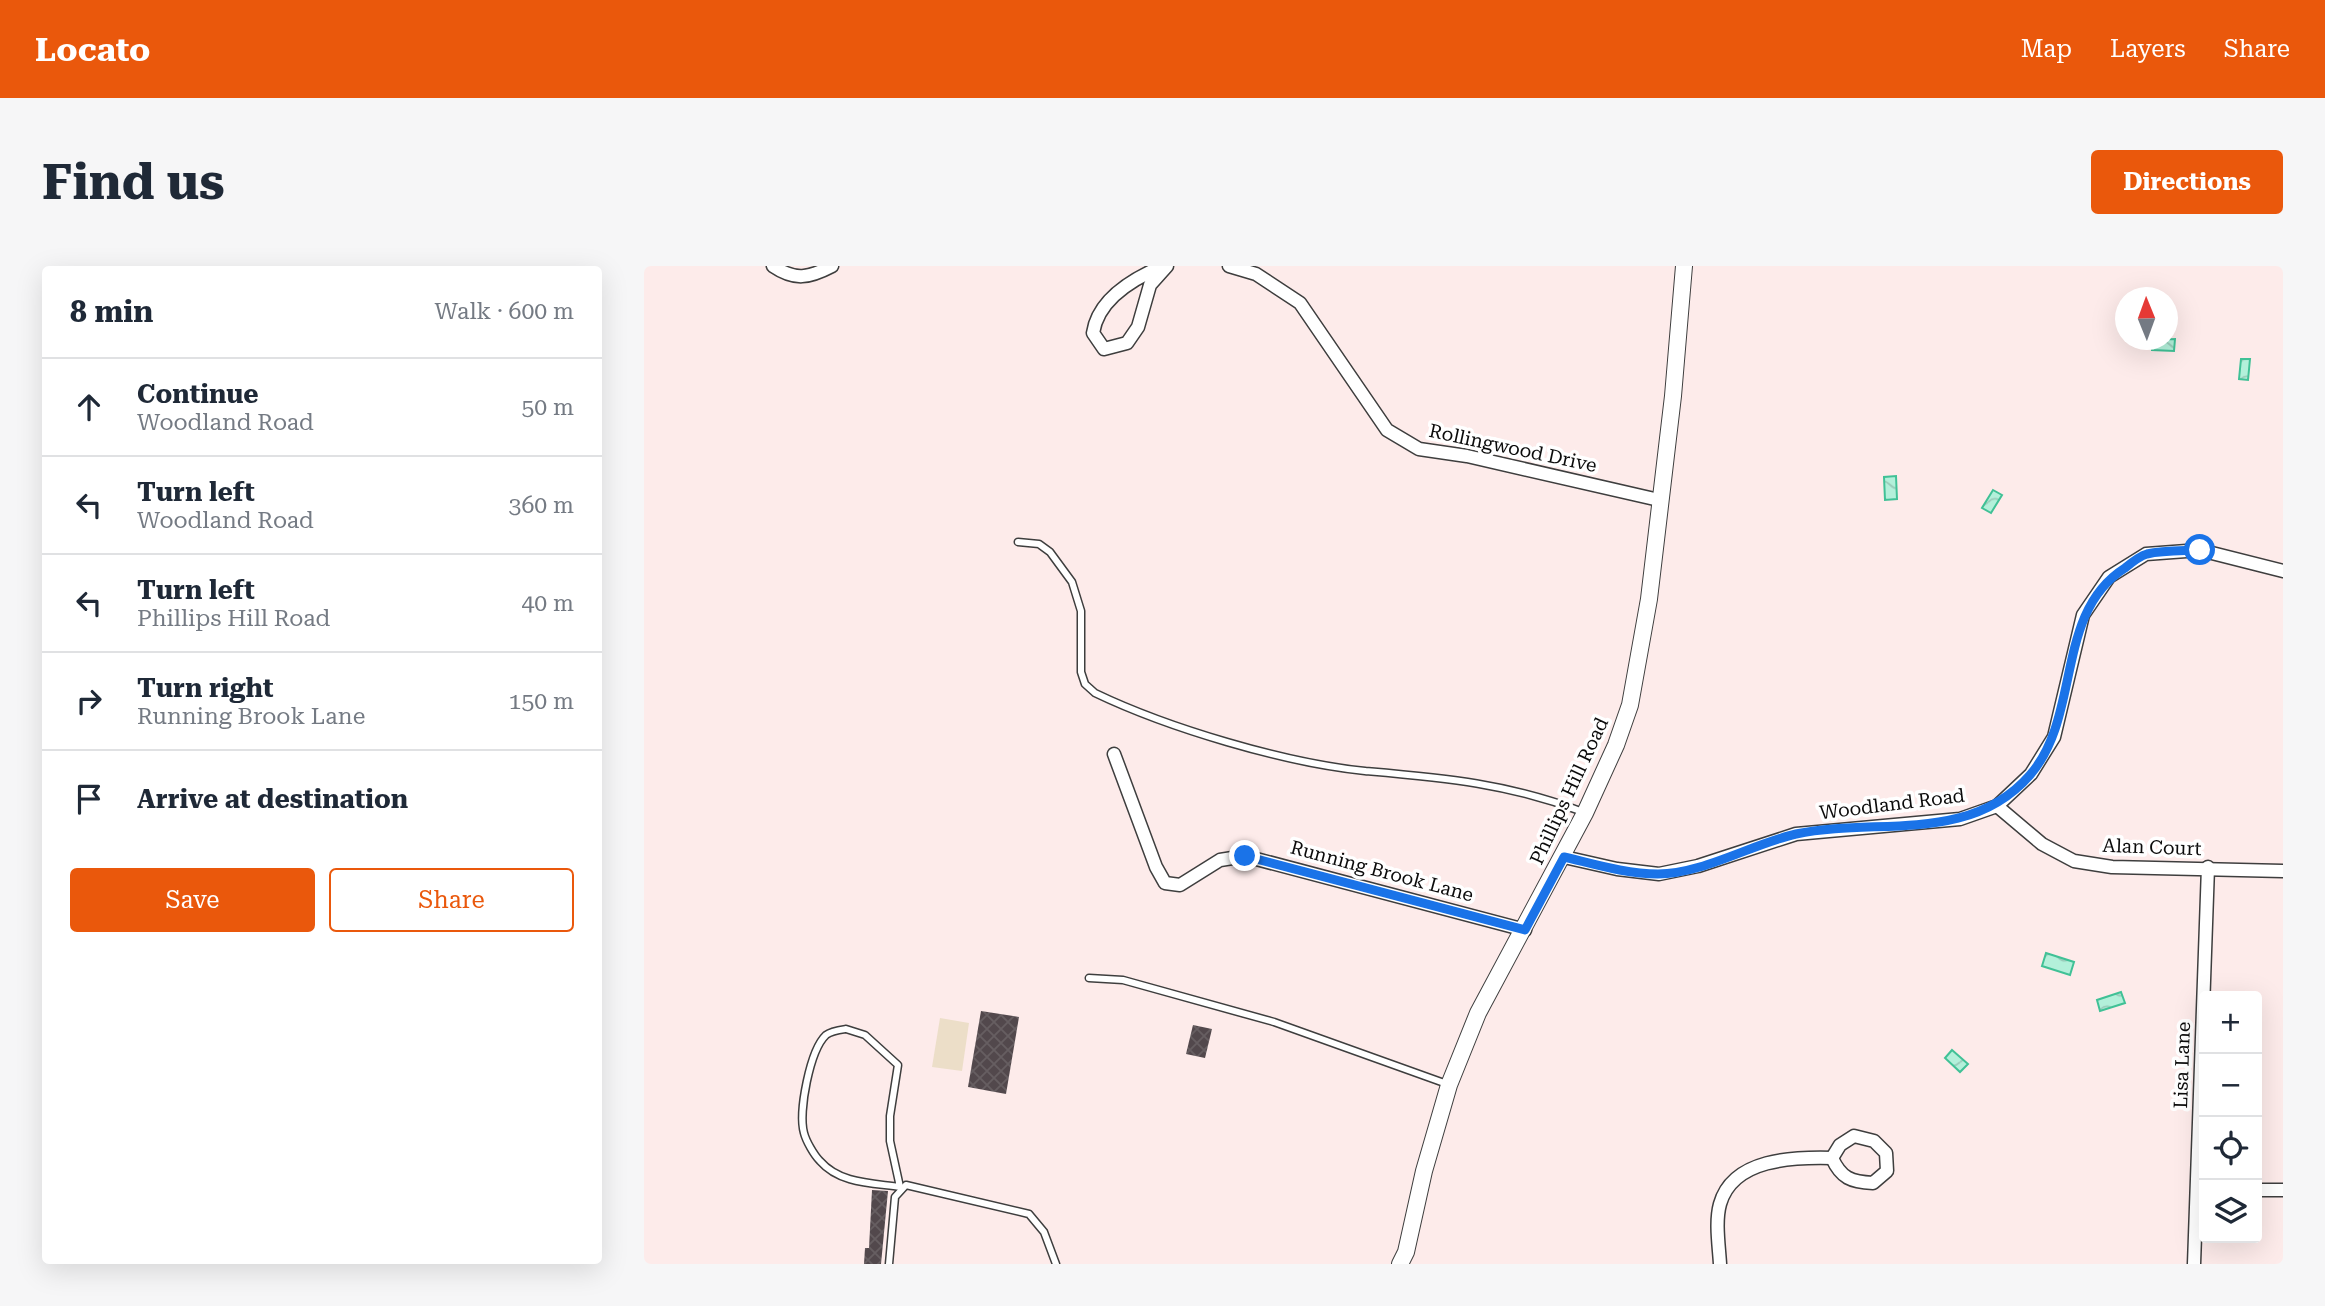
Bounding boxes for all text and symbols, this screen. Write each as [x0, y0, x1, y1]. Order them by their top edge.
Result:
text: Locato [35, 30, 150, 69]
text: Map [2021, 35, 2072, 63]
text: Layers [2110, 35, 2186, 63]
text: Share [2224, 35, 2290, 63]
button: Directions [2091, 150, 2283, 214]
text: Find us [42, 154, 225, 211]
north arrow [2115, 287, 2178, 350]
text: 8 min [70, 294, 153, 329]
text: Walk · 600 m [435, 298, 574, 325]
text: Continue [137, 379, 259, 409]
icon: ahead [70, 388, 108, 426]
text: 50 m [521, 394, 574, 421]
text: Woodland Road [137, 409, 314, 436]
street label: Rollingwood Drive [1427, 419, 1599, 477]
text: Turn left [137, 477, 255, 507]
icon: left [70, 486, 108, 524]
text: 360 m [509, 492, 574, 519]
text: Woodland Road [137, 507, 314, 534]
route start [2184, 534, 2215, 565]
text: Turn left [137, 575, 255, 605]
icon: left [70, 584, 108, 622]
text: 40 m [521, 590, 574, 617]
text: Phillips Hill Road [137, 605, 330, 632]
text: Turn right [137, 673, 273, 703]
icon: right [70, 682, 108, 720]
text: 150 m [509, 688, 574, 715]
text: Running Brook Lane [137, 703, 365, 730]
street label: Phillips Hill Road [1525, 714, 1613, 868]
icon: arrive [70, 780, 108, 818]
text: Arrive at destination [137, 784, 408, 814]
street label: Woodland Road [1818, 784, 1966, 824]
street label: Alan Court [2102, 834, 2202, 860]
street label: Running Brook Lane [1288, 835, 1476, 907]
route end [1229, 840, 1260, 871]
button: Save [70, 868, 315, 932]
button: Share [329, 868, 574, 932]
map controls [2199, 991, 2262, 1243]
button: + [2199, 991, 2262, 1054]
street label: Lisa Lane [2169, 1021, 2195, 1109]
button: − [2199, 1054, 2262, 1117]
button: locate [2199, 1117, 2262, 1180]
button: layers [2199, 1180, 2262, 1243]

